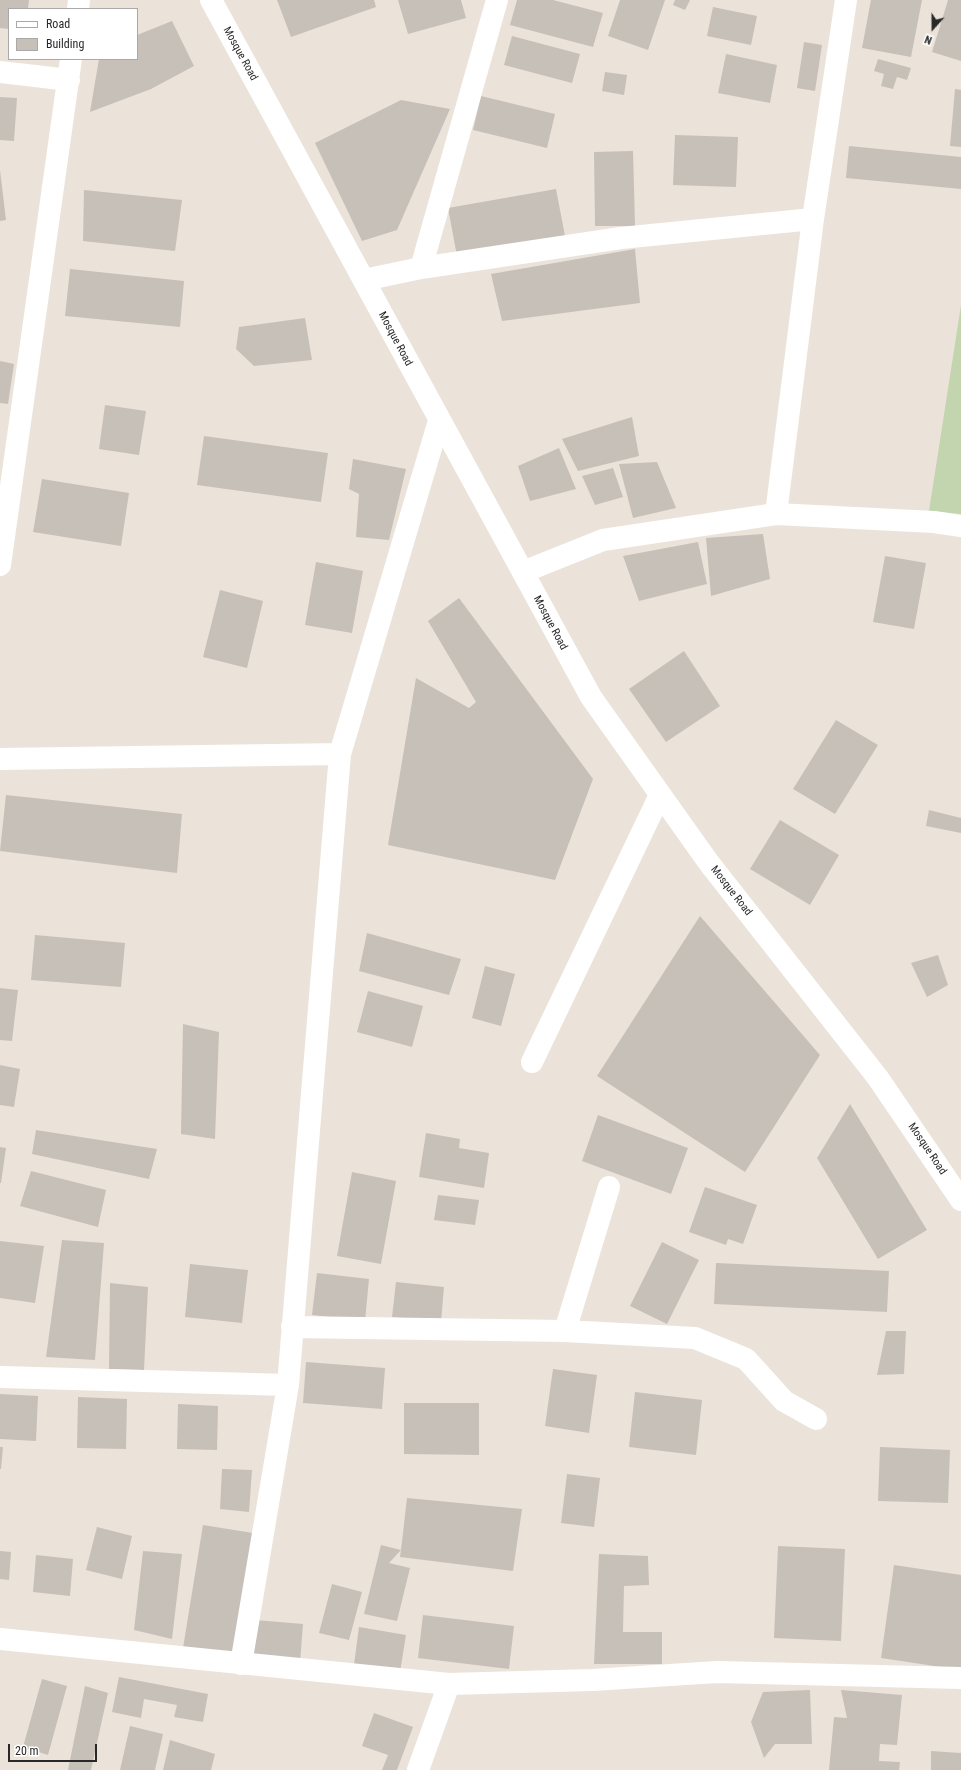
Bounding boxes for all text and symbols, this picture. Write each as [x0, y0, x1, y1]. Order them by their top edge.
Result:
legend [8, 8, 138, 60]
north arrow [913, 8, 953, 48]
text: Road [46, 17, 70, 31]
street label: Mosque Road [220, 25, 260, 83]
text: N [923, 32, 934, 47]
text: Building [46, 37, 84, 51]
street label: Mosque Road [375, 310, 415, 368]
street label: Mosque Road [530, 594, 570, 652]
street label: Mosque Road [708, 864, 754, 918]
street label: Mosque Road [905, 1121, 949, 1177]
scale bar [10, 1736, 99, 1762]
text: 20 m [15, 1744, 39, 1758]

